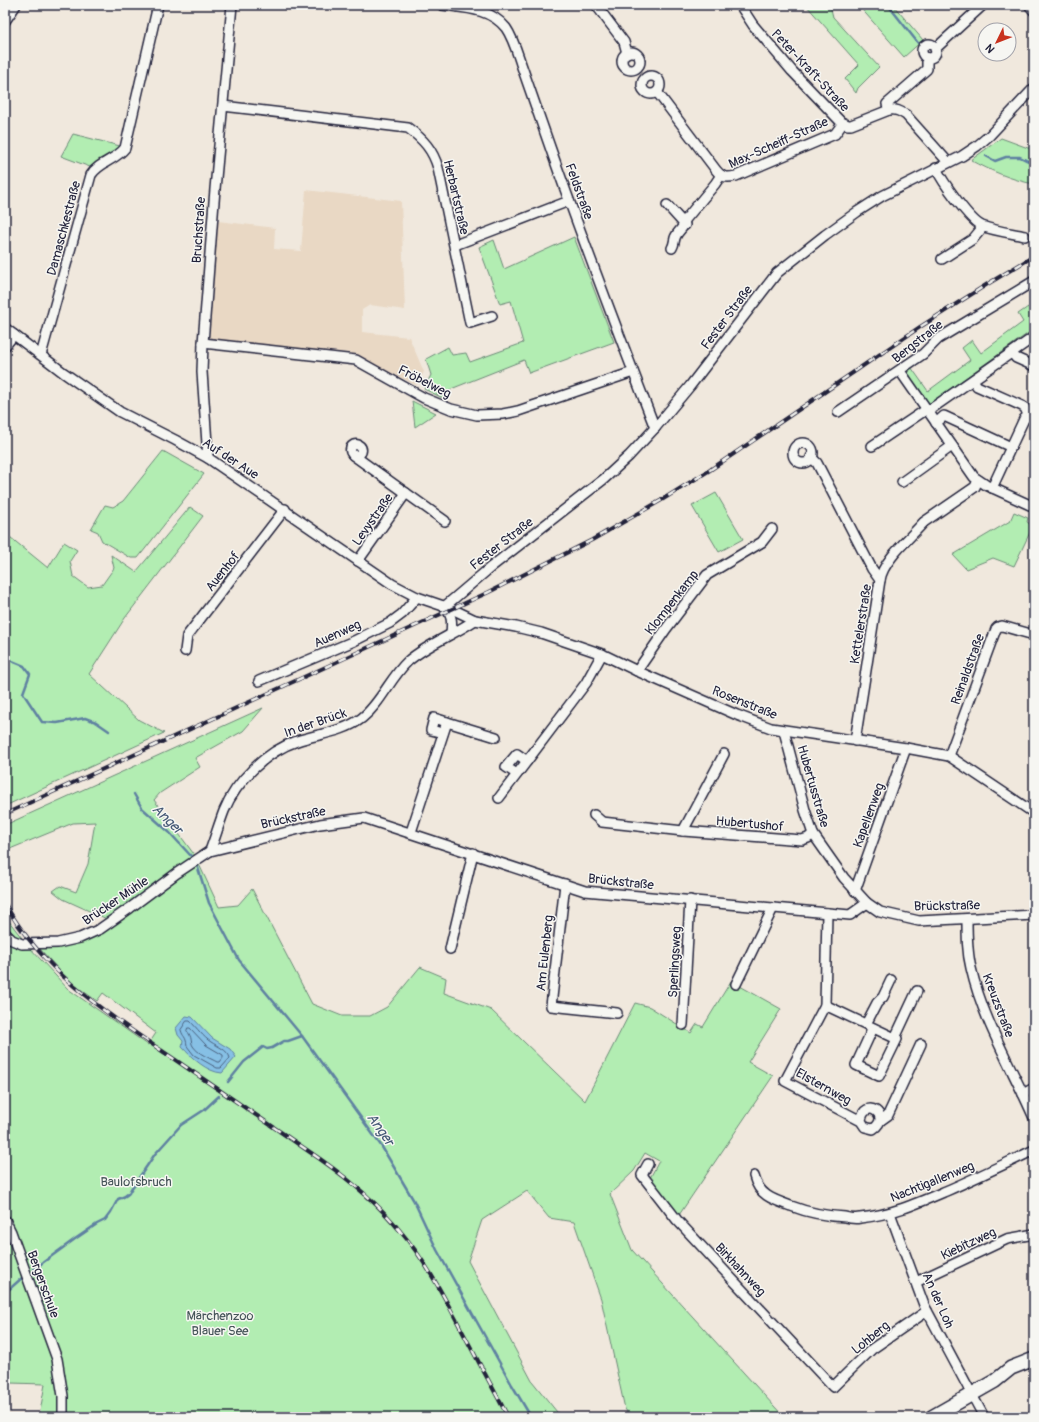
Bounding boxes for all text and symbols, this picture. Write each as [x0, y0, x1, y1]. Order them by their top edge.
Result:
north arrow [977, 22, 1017, 62]
street label: Peter-Kraft-Straße [768, 26, 853, 116]
text: N [982, 41, 997, 56]
street label: Max-Scheiff-Straße [726, 114, 831, 172]
street label: Herbartstraße [440, 158, 473, 237]
street label: Feldstraße [562, 161, 597, 222]
street label: Damaschkestraße [44, 179, 84, 277]
street label: Bruchstraße [189, 196, 209, 264]
street label: Fester Straße [698, 282, 756, 353]
street label: Bergstraße [889, 317, 947, 367]
street label: Fröbelweg [395, 362, 454, 402]
street label: Auf der Aue [199, 435, 262, 483]
street label: Levystraße [349, 490, 397, 549]
street label: Fester Straße [467, 514, 537, 573]
street label: Auenhof [202, 548, 244, 595]
street label: Klompenkamp [642, 567, 702, 638]
street label: Kettelerstraße [847, 583, 875, 665]
street label: Auenweg [311, 616, 364, 651]
street label: Reinaldstraße [948, 631, 988, 707]
street label: Rosenstraße [710, 683, 780, 723]
street label: In der Brück [282, 705, 349, 741]
street label: Hubertusstraße [794, 743, 833, 830]
street label: Kapellenweg [850, 780, 888, 850]
water label: Anger [149, 801, 188, 839]
street label: Brückstraße [259, 803, 328, 833]
street label: Hubertushof [715, 813, 785, 835]
street label: Brückstraße [587, 871, 655, 893]
street label: Brücker Mühle [79, 873, 152, 929]
street label: Brückstraße [914, 897, 981, 915]
street label: Am Eulenberg [533, 914, 557, 992]
street label: Sperlingsweg [665, 925, 685, 998]
street label: Kreuzstraße [979, 971, 1018, 1040]
street label: Elsternweg [793, 1065, 854, 1109]
water label: Anger [363, 1110, 399, 1151]
street label: Nachtigallenweg [888, 1158, 977, 1206]
park label: Baulofsbruch [100, 1174, 172, 1190]
street label: Kiebitzweg [938, 1224, 999, 1264]
street label: Birkhahnweg [712, 1240, 769, 1300]
street label: Bergerschule [23, 1248, 63, 1321]
street label: An der Loh [919, 1270, 957, 1331]
park label: Märchenzoo Blauer See [186, 1308, 254, 1339]
street label: Lohberg [848, 1317, 893, 1358]

